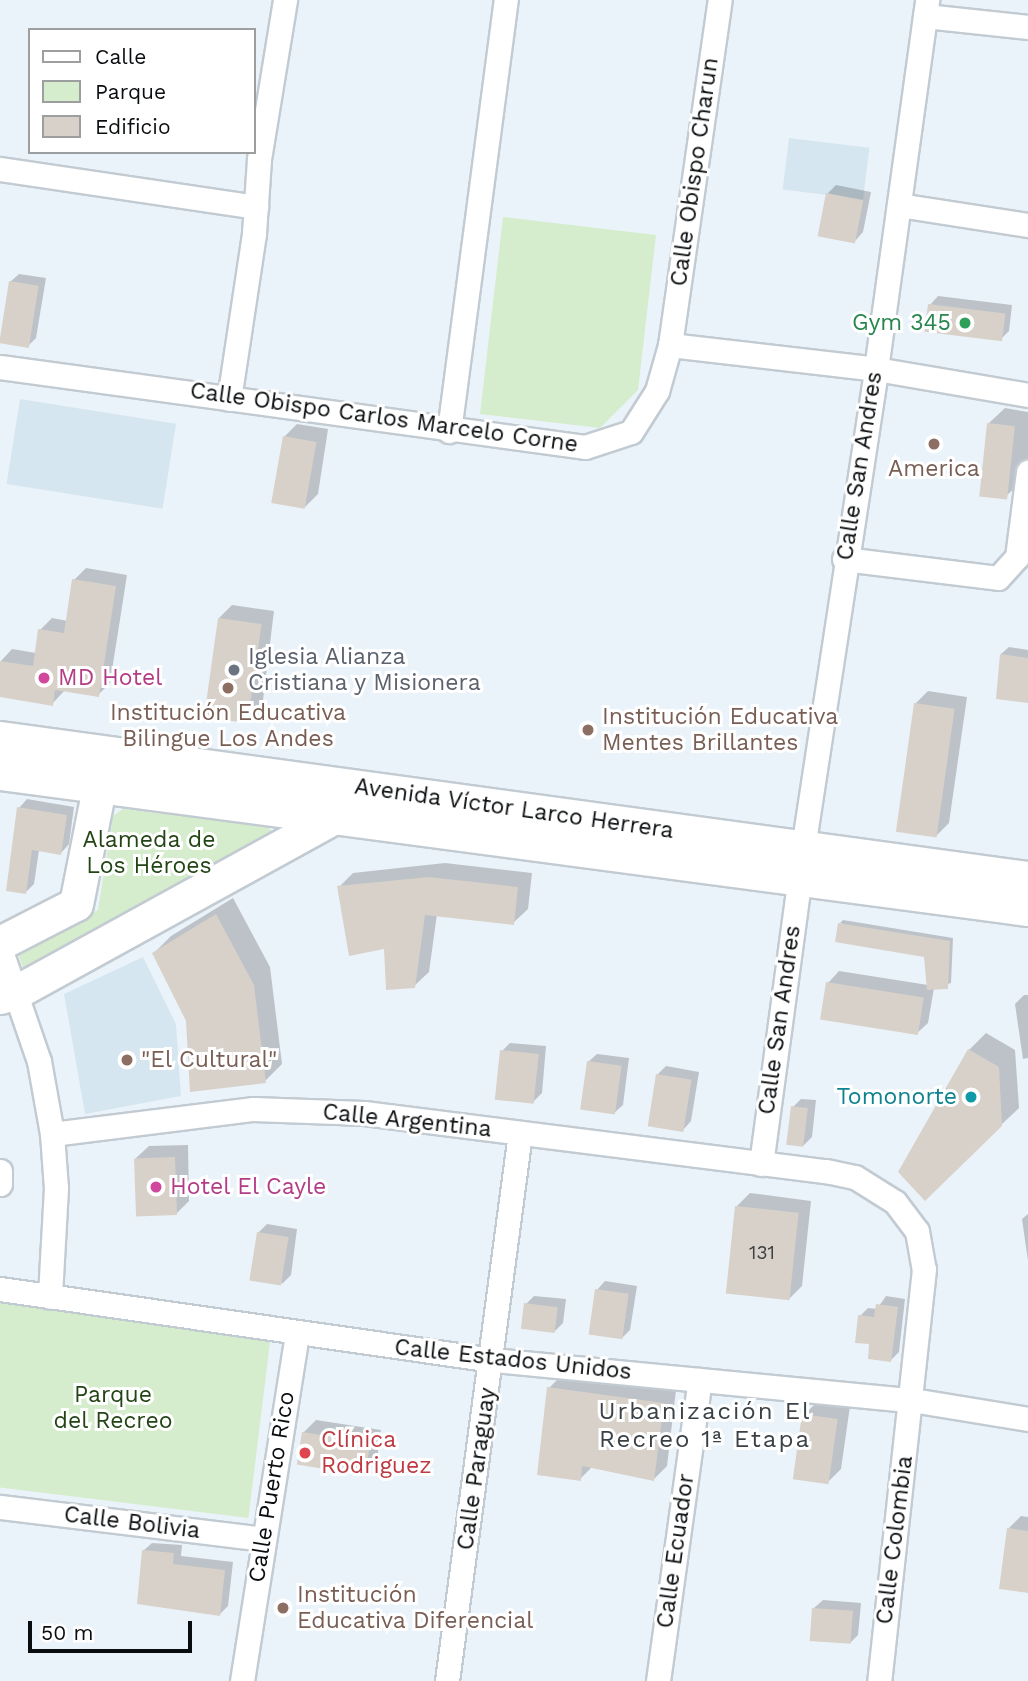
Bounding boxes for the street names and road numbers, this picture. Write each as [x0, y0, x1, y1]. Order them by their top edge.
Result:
street label: Calle Obispo Charun [665, 56, 725, 288]
street label: Calle San Andres [831, 369, 889, 563]
street label: Calle Obispo Carlos Marcelo Corne [188, 377, 580, 459]
street label: Avenida Víctor Larco Herrera [352, 773, 676, 845]
street label: Calle San Andres [753, 923, 807, 1117]
street label: Calle Argentina [321, 1098, 493, 1144]
street label: Calle Estados Unidos [393, 1334, 633, 1386]
street label: Calle Paraguay [452, 1386, 502, 1552]
street label: Calle Puerto Rico [243, 1389, 301, 1585]
street label: Calle Colombia [871, 1454, 919, 1626]
street label: Calle Ecuador [651, 1472, 701, 1630]
street label: Calle Bolivia [62, 1501, 202, 1545]

